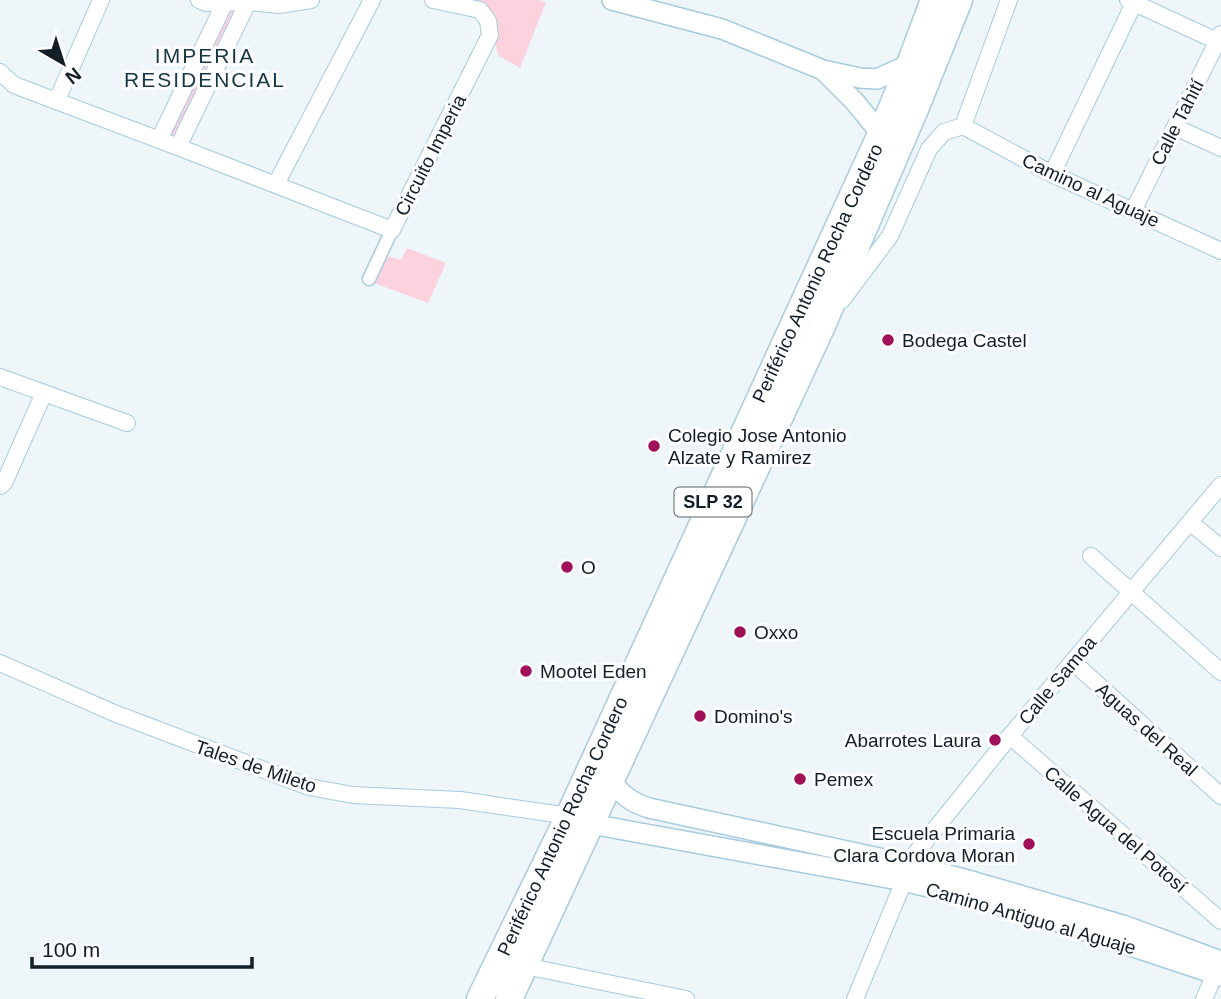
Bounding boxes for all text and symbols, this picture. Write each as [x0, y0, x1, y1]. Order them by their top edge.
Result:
north arrow [28, 28, 98, 98]
district label: IMPERIA RESIDENCIAL [124, 44, 286, 91]
text: N [61, 63, 85, 88]
street label: Calle Tahití [1147, 75, 1208, 169]
street label: Circuito Imperia [391, 91, 470, 219]
street label: Periférico Antonio Rocha Cordero [748, 141, 887, 406]
street label: Camino al Aguaje [1019, 149, 1163, 231]
place label: Bodega Castel [902, 330, 1027, 351]
marker: Bodega Castel [880, 332, 896, 348]
place label: Colegio Jose Antonio Alzate y Ramirez [668, 425, 847, 468]
marker: Colegio Jose Antonio Alzate y Ramirez [646, 438, 662, 454]
road number: SLP 32 [674, 488, 752, 516]
place label: O [581, 557, 596, 578]
marker: O [559, 559, 575, 575]
place label: Oxxo [754, 622, 798, 643]
marker: Oxxo [732, 624, 748, 640]
street label: Calle Samoa [1014, 632, 1101, 729]
place label: Mootel Eden [540, 661, 647, 682]
marker: Mootel Eden [518, 663, 534, 679]
street label: Aguas del Real [1092, 678, 1202, 780]
street label: Periférico Antonio Rocha Cordero [493, 694, 632, 959]
place label: Domino's [714, 706, 793, 727]
marker: Domino's [692, 708, 708, 724]
place label: Abarrotes Laura [845, 730, 981, 751]
marker: Abarrotes Laura [987, 732, 1003, 748]
street label: Tales de Mileto [193, 736, 319, 797]
street label: Calle Agua del Potosí [1040, 762, 1192, 897]
place label: Pemex [814, 769, 874, 790]
marker: Pemex [792, 771, 808, 787]
place label: Escuela Primaria Clara Cordova Moran [833, 823, 1015, 866]
marker: Escuela Primaria Clara Cordova Moran [1021, 836, 1037, 852]
street label: Camino Antiguo al Aguaje [923, 878, 1138, 959]
scale bar [32, 926, 252, 970]
text: 100 m [42, 938, 100, 961]

